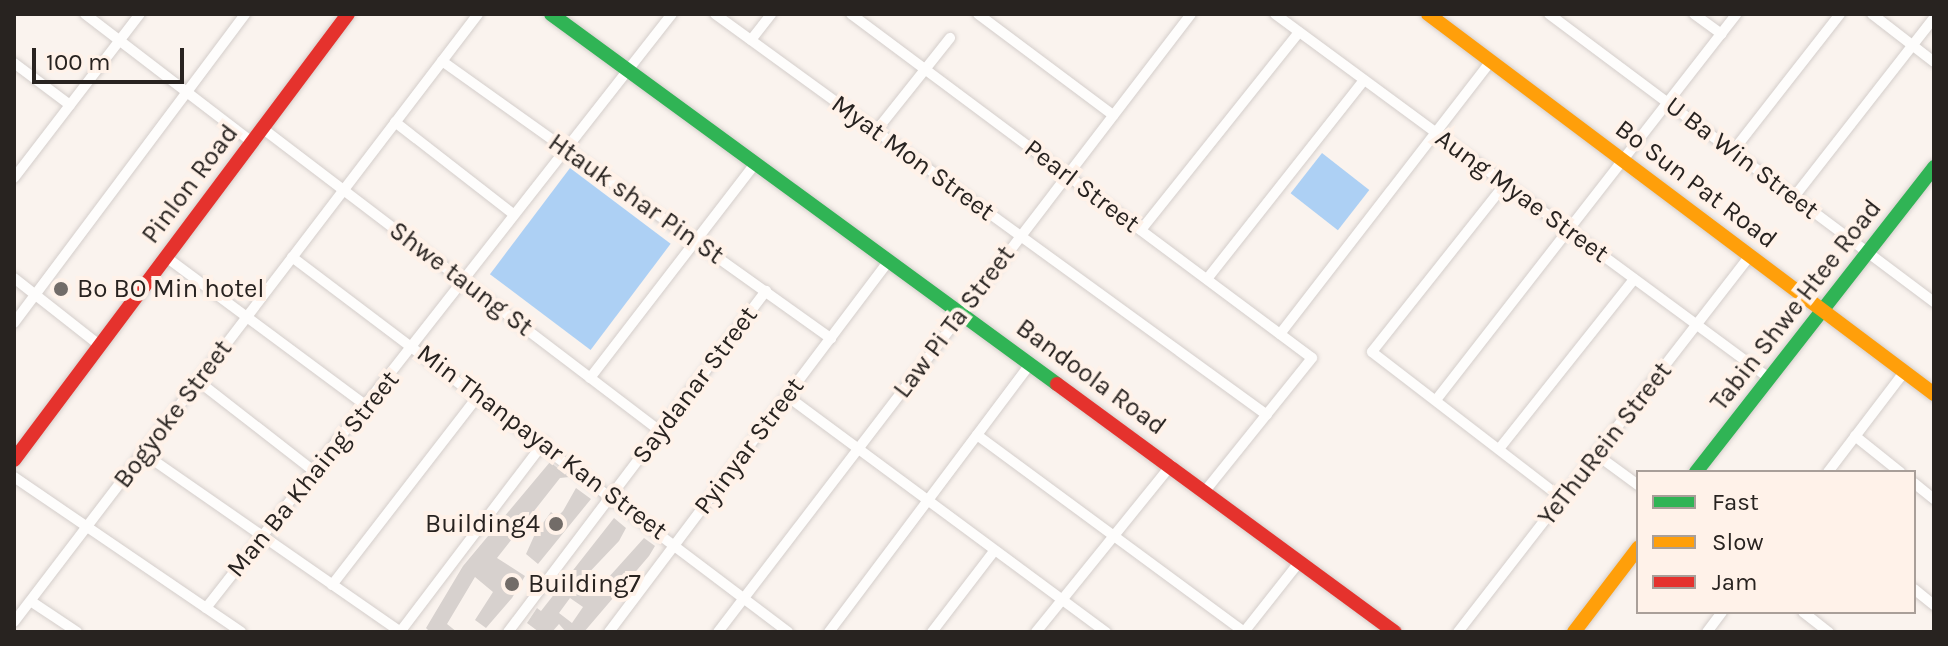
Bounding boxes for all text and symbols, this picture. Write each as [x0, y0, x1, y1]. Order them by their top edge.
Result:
scale bar [36, 32, 188, 82]
text: 100 m [46, 48, 111, 76]
street label: Myat Mon Street [825, 88, 1001, 228]
street label: U Ba Win Street [1659, 90, 1825, 226]
street label: Bo Sun Pat Road [1609, 113, 1783, 255]
street label: Pinlon Road [135, 118, 245, 250]
street label: Aung Myae Street [1429, 123, 1615, 269]
street label: Htauk shar Pin St [542, 127, 730, 271]
street label: Pearl Street [1018, 133, 1146, 239]
street label: Tabin Shwe Htee Road [1704, 193, 1888, 417]
street label: Shwe taung St [383, 215, 539, 343]
street label: Law Pi Ta Street [887, 240, 1021, 404]
place label: Bo BO Min hotel [77, 273, 265, 305]
marker: Bo BO Min hotel [52, 280, 70, 298]
street label: Saydanar Street [626, 300, 764, 470]
street label: Bandoola Road [1010, 312, 1172, 442]
street label: Bogyoke Street [107, 334, 239, 494]
street label: Min Thanpayar Kan Street [411, 338, 673, 546]
street label: YeThuRein Street [1531, 356, 1679, 532]
street label: Man Ba Khaing Street [220, 365, 406, 583]
street label: Pyinyar Street [687, 371, 811, 521]
legend [1636, 470, 1916, 614]
text: Fast [1712, 488, 1759, 516]
place label: Building4 [425, 508, 540, 540]
marker: Building4 [547, 515, 565, 533]
text: Slow [1712, 528, 1764, 556]
place label: Building7 [528, 568, 641, 600]
text: Jam [1712, 568, 1757, 596]
marker: Building7 [503, 575, 521, 593]

